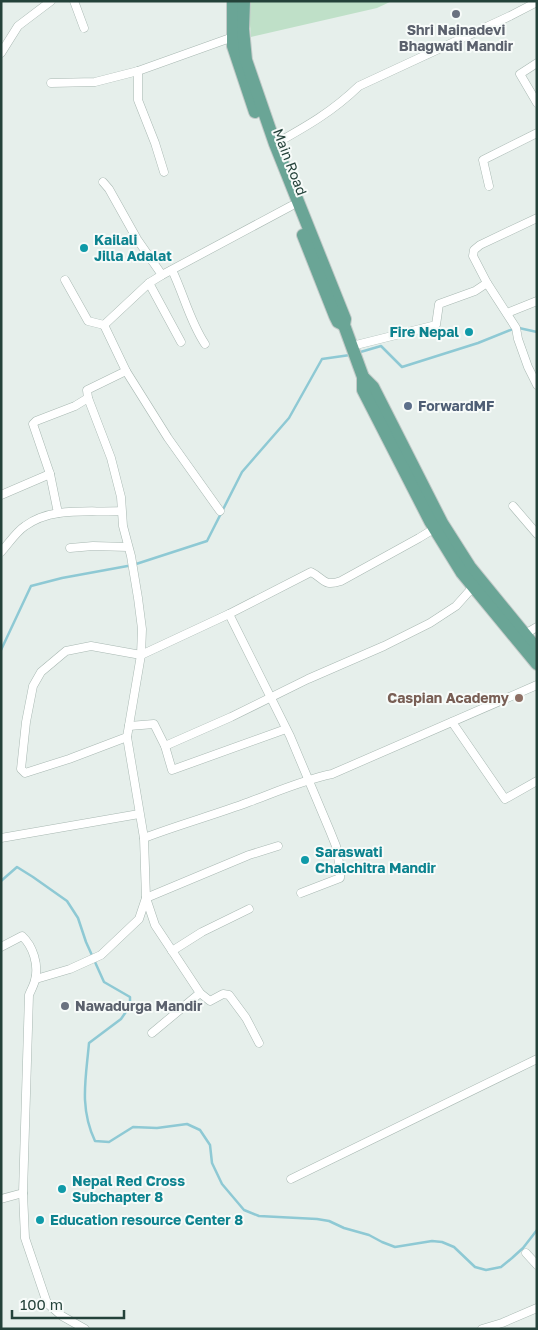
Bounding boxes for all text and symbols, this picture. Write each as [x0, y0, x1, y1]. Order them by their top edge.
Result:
marker: Shri Nainadevi Bhagwati Mandir [450, 8, 462, 20]
place label: Shri Nainadevi Bhagwati Mandir [399, 21, 514, 54]
street label: Main Road [270, 126, 311, 198]
place label: Kailali Jilla Adalat [94, 231, 172, 264]
marker: Kailali Jilla Adalat [78, 242, 90, 254]
place label: Fire Nepal [390, 323, 459, 340]
marker: Fire Nepal [463, 326, 475, 338]
place label: ForwardMF [418, 397, 494, 414]
marker: ForwardMF [402, 400, 414, 412]
place label: Caspian Academy [387, 689, 510, 706]
marker: Caspian Academy [513, 692, 525, 704]
place label: Saraswati Chalchitra Mandir [315, 843, 436, 876]
marker: Saraswati Chalchitra Mandir [299, 854, 311, 866]
place label: Nawadurga Mandir [75, 997, 203, 1014]
marker: Nawadurga Mandir [59, 1000, 71, 1012]
place label: Nepal Red Cross Subchapter 8 [72, 1172, 185, 1205]
marker: Nepal Red Cross Subchapter 8 [56, 1183, 68, 1195]
place label: Education resource Center 8 [50, 1211, 243, 1228]
marker: Education resource Center 8 [34, 1214, 46, 1226]
scale bar [12, 1288, 125, 1320]
text: 100 m [20, 1295, 63, 1313]

